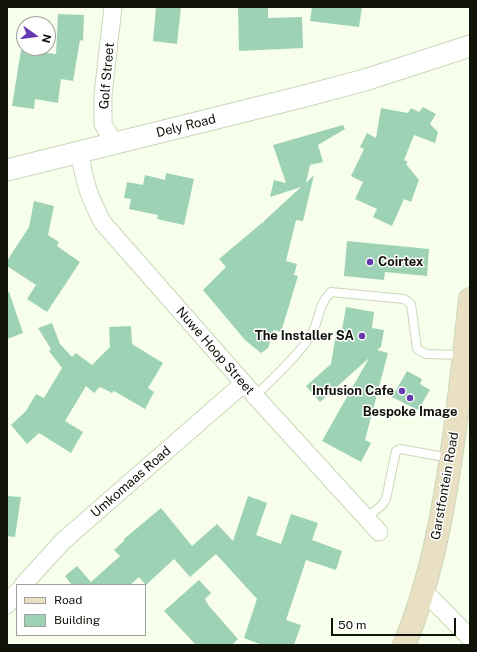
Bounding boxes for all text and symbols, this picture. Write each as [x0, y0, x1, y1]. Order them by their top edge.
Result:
north arrow [16, 16, 56, 56]
text: N [40, 33, 54, 44]
street label: Golf Street [96, 42, 118, 110]
street label: Dely Road [155, 111, 217, 141]
place label: Coirtex [378, 254, 423, 270]
marker: Coirtex [365, 257, 375, 267]
street label: Nuwe Hoop Street [173, 304, 257, 398]
place label: The Installer SA [255, 328, 354, 344]
marker: The Installer SA [357, 331, 367, 341]
place label: Infusion Cafe [312, 383, 394, 399]
marker: Infusion Cafe [397, 386, 407, 396]
marker: Bespoke Image [405, 393, 415, 403]
place label: Bespoke Image [363, 404, 457, 420]
street label: Garstfontein Road [428, 431, 462, 541]
street label: Umkomaas Road [88, 443, 174, 521]
legend [16, 584, 146, 636]
text: Road [54, 593, 82, 607]
scale bar [333, 610, 458, 636]
text: Building [54, 613, 100, 627]
text: 50 m [338, 618, 366, 632]

